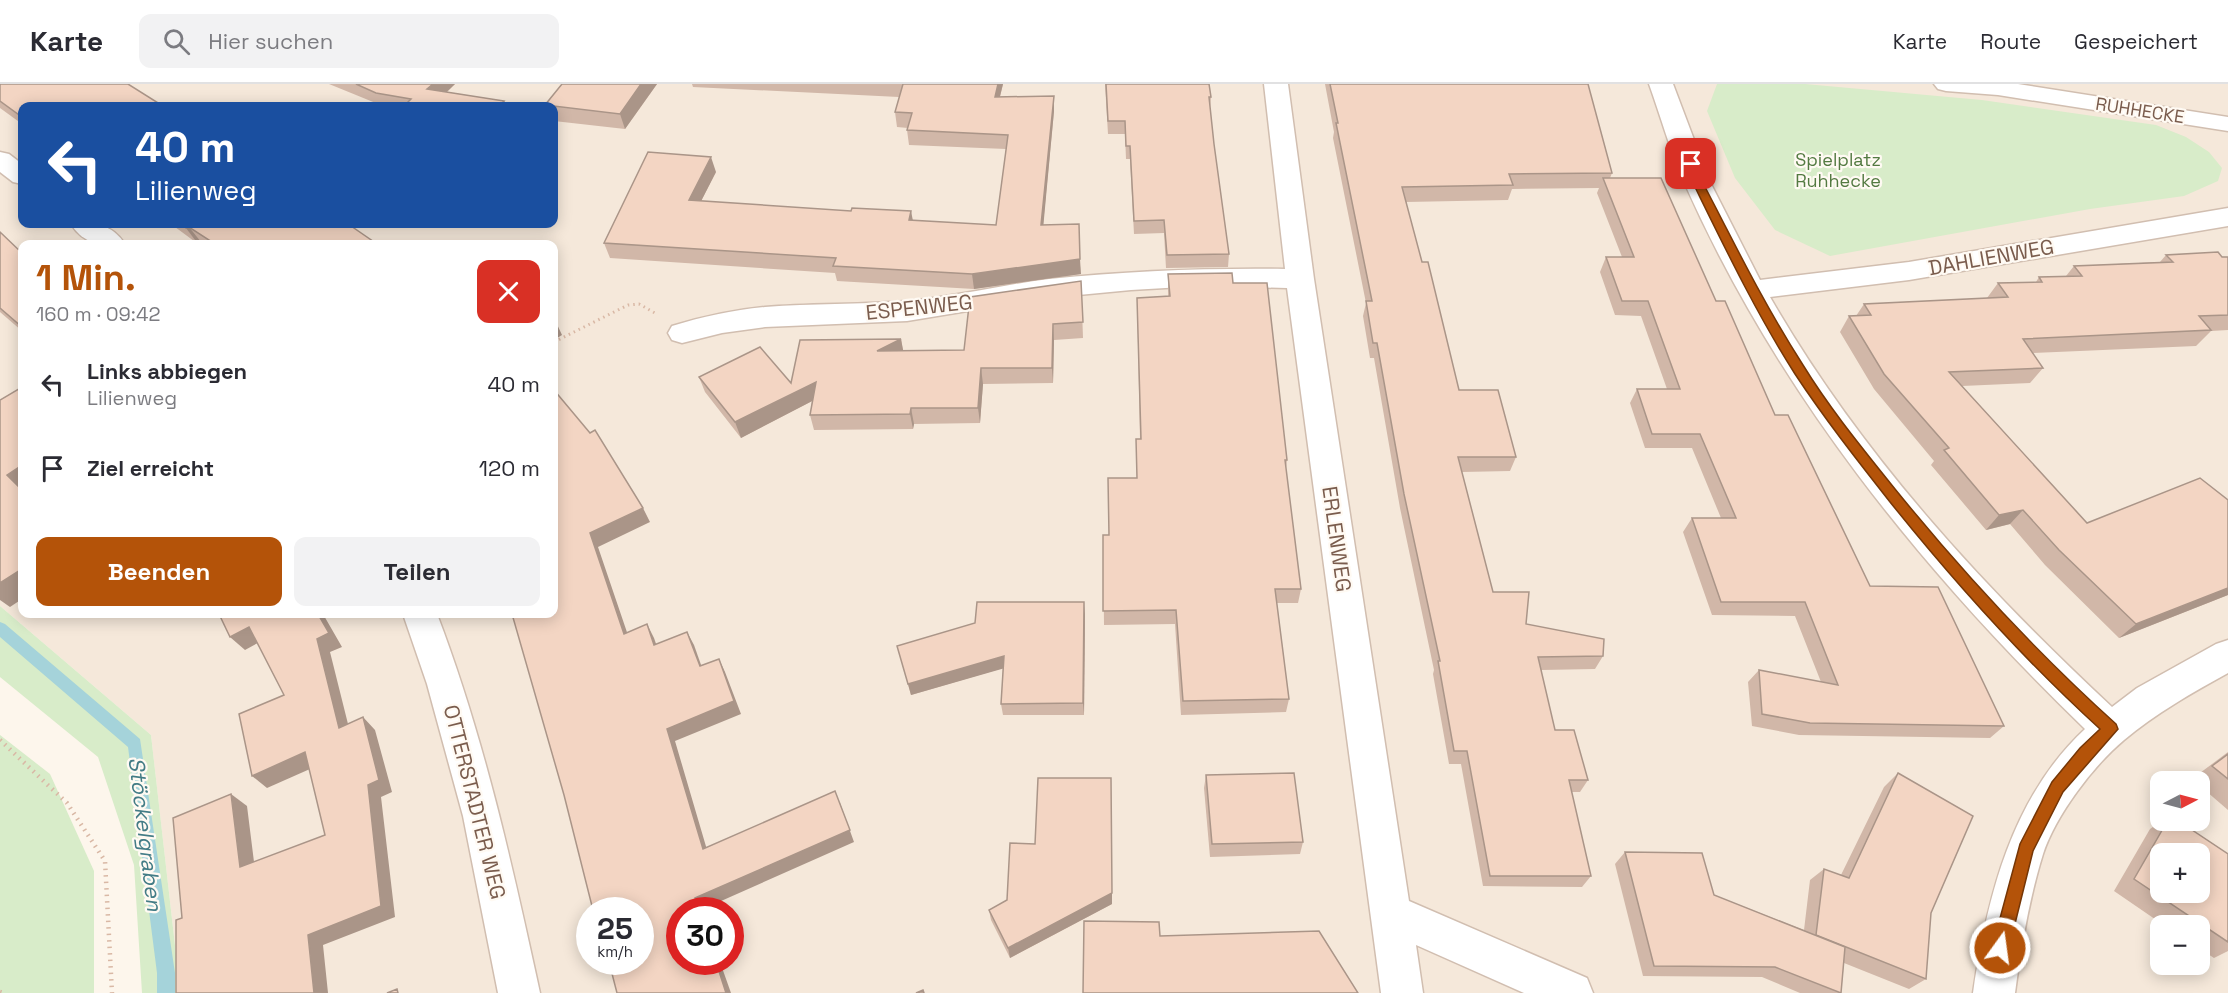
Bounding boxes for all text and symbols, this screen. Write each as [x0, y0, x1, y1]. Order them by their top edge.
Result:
search box [139, 14, 559, 68]
text: Karte [30, 23, 103, 59]
icon: search [160, 25, 193, 58]
text: Hier suchen [208, 27, 333, 55]
text: Karte [1893, 28, 1947, 55]
text: Route [1980, 28, 2041, 55]
text: Gespeichert [2074, 28, 2198, 55]
street label: RUHHECKE [2094, 92, 2186, 128]
text: 40 m [135, 121, 235, 174]
icon: left [36, 126, 114, 204]
pin [1665, 138, 1716, 189]
icon: arrive [1674, 147, 1707, 180]
park label: Spielplatz Ruhhecke [1795, 148, 1881, 192]
text: Lilienweg [135, 173, 257, 208]
street label: DAHLIENWEG [1926, 233, 2056, 281]
text: 1 Min. [36, 255, 136, 301]
button: close [477, 260, 540, 323]
street label: ESPENWEG [864, 288, 974, 326]
text: 160 m · 09:42 [36, 301, 160, 327]
text: Links abbiegen [87, 357, 247, 385]
icon: left [36, 368, 69, 401]
text: 40 m [488, 370, 540, 398]
text: Lilienweg [87, 385, 177, 411]
icon: arrive [36, 452, 69, 485]
text: Ziel erreicht [87, 454, 214, 482]
text: 120 m [479, 454, 540, 482]
street label: ERLENWEG [1316, 484, 1358, 594]
button: Beenden [36, 537, 282, 606]
button: Teilen [294, 537, 540, 606]
street label: OTTERSTADTER WEG [438, 702, 512, 902]
water label: Stöckelgraben [123, 755, 169, 913]
north arrow [2150, 771, 2210, 831]
map controls [2150, 771, 2210, 975]
button: + [2150, 843, 2210, 903]
speed limit sign: 30 [666, 897, 744, 975]
text: 25 [597, 909, 633, 948]
button: − [2150, 915, 2210, 975]
position arrow [1968, 916, 2032, 980]
text: km/h [597, 942, 633, 961]

